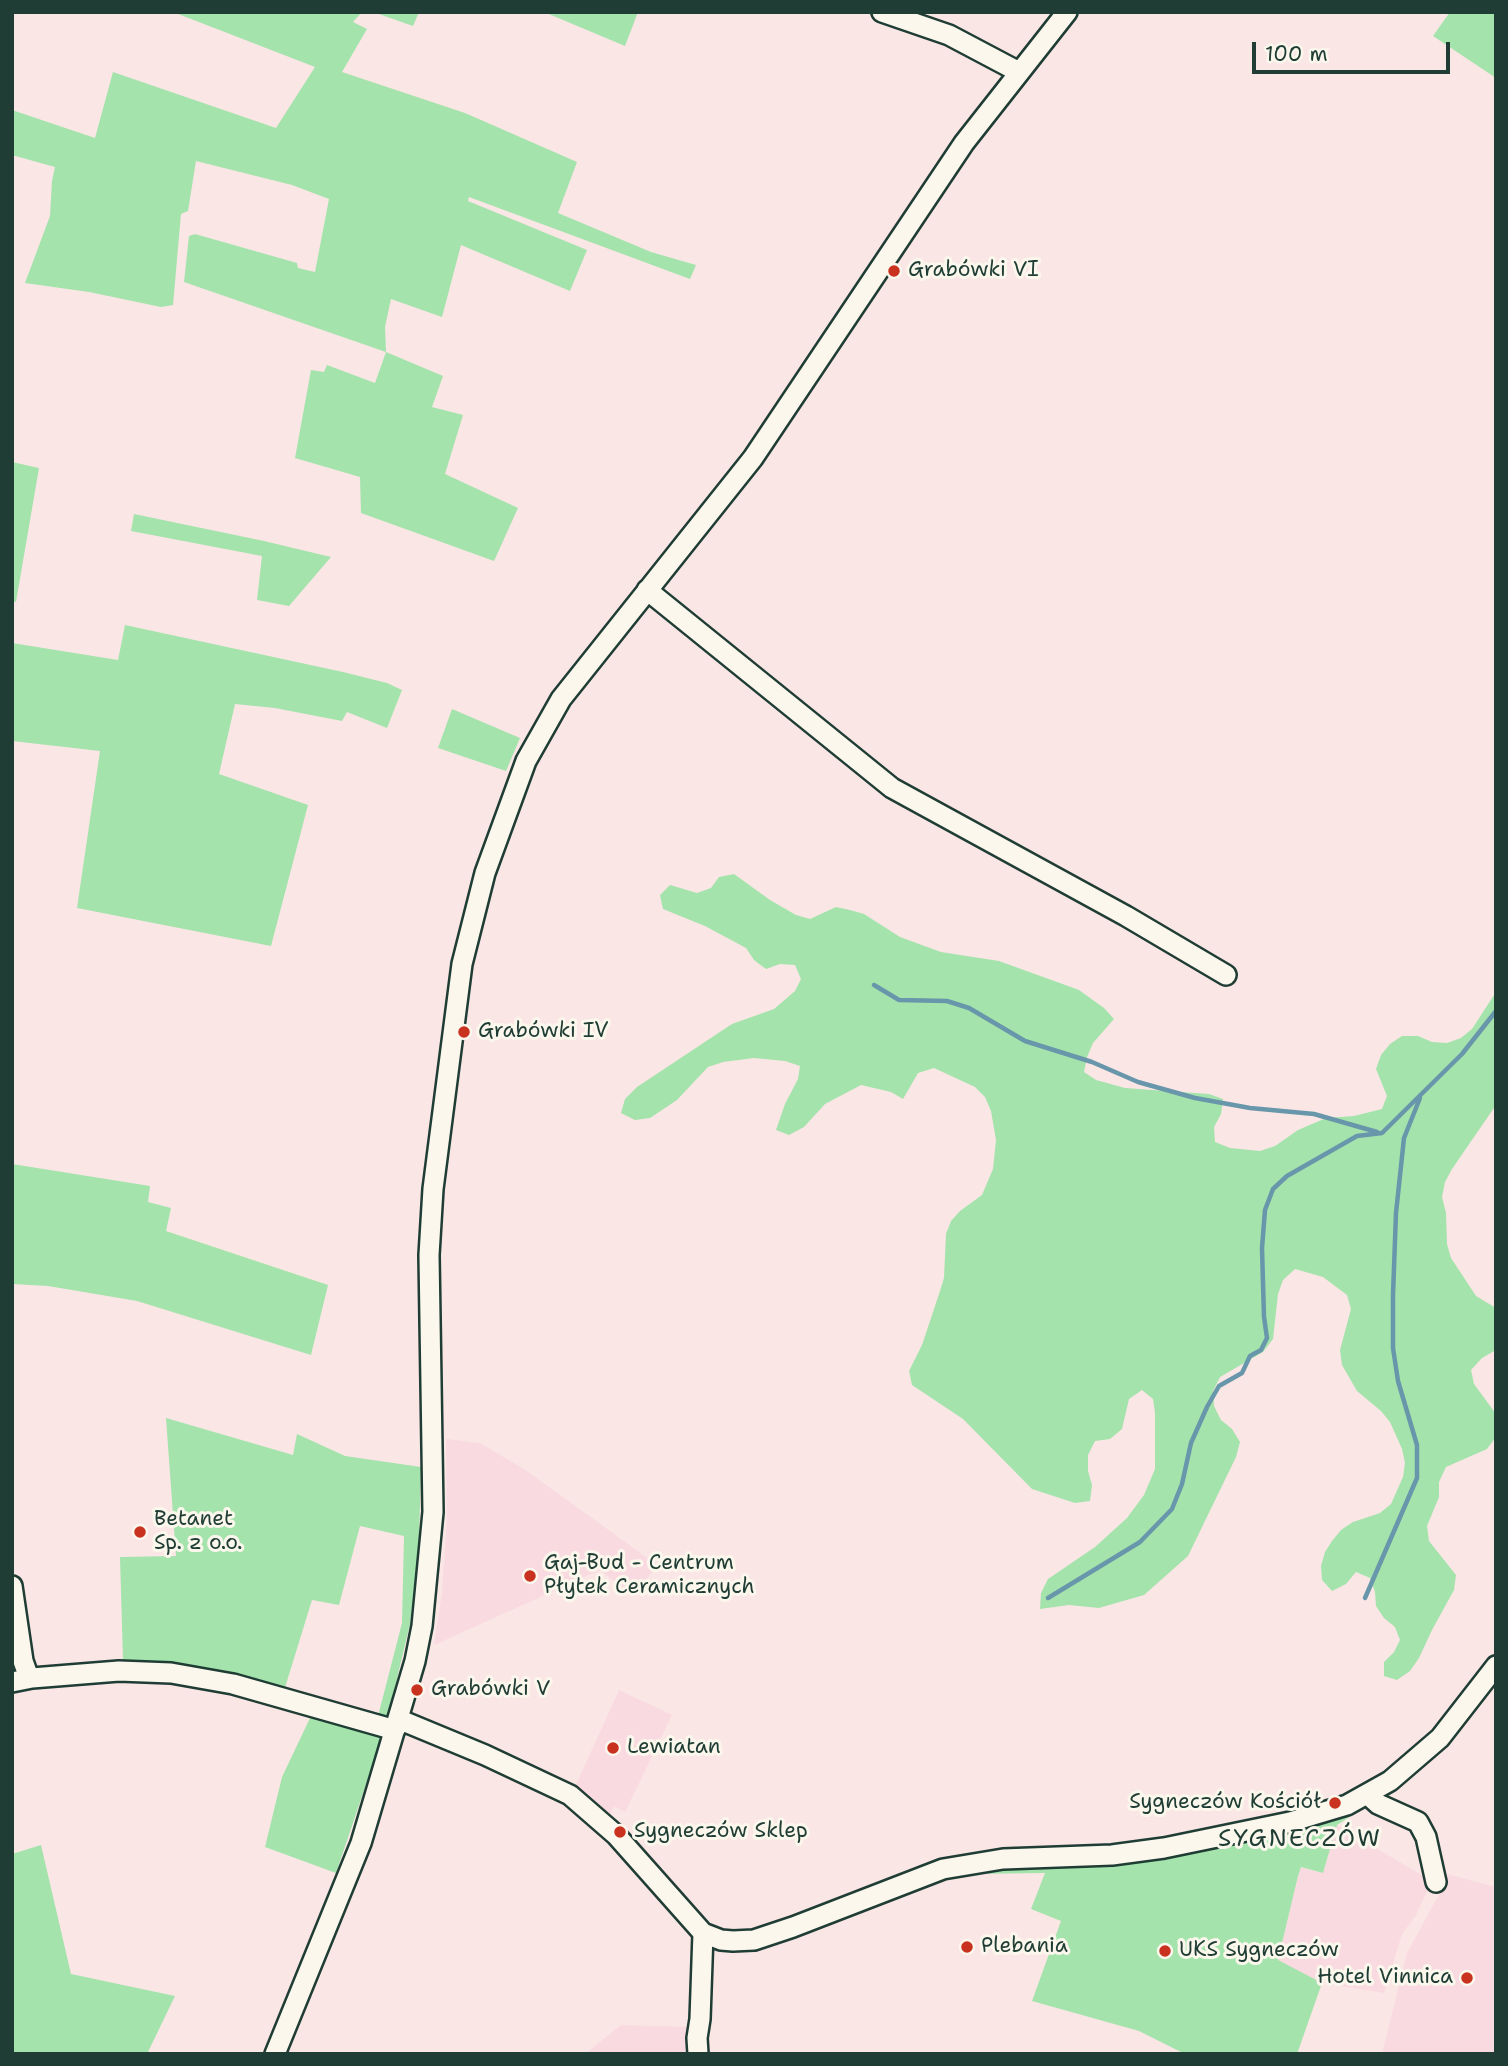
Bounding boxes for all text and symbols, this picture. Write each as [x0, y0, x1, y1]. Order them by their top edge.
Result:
scale bar [1256, 28, 1454, 72]
text: 100 m [1265, 40, 1328, 68]
place label: Grabówki VI [908, 258, 1039, 284]
marker: Grabówki VI [886, 263, 902, 279]
place label: Grabówki IV [478, 1019, 608, 1045]
marker: Grabówki IV [456, 1024, 472, 1040]
place label: Betanet Sp. z o.o. [154, 1507, 242, 1557]
marker: Betanet Sp. z o.o. [132, 1524, 148, 1540]
place label: Gaj-Bud - Centrum Płytek Ceramicznych [544, 1551, 755, 1601]
marker: Gaj-Bud - Centrum Płytek Ceramicznych [522, 1568, 538, 1584]
place label: Grabówki V [431, 1677, 550, 1703]
marker: Grabówki V [409, 1682, 425, 1698]
place label: Lewiatan [627, 1735, 721, 1761]
marker: Lewiatan [605, 1740, 621, 1756]
place label: Sygneczów Kościół [1129, 1790, 1321, 1816]
marker: Sygneczów Kościół [1327, 1795, 1343, 1811]
place label: Sygneczów Sklep [634, 1819, 808, 1845]
marker: Sygneczów Sklep [612, 1824, 628, 1840]
district label: SYGNECZÓW [1219, 1826, 1381, 1854]
place label: Plebania [981, 1934, 1068, 1960]
place label: UKS Sygneczów [1179, 1938, 1339, 1964]
marker: Plebania [959, 1939, 975, 1955]
marker: UKS Sygneczów [1157, 1943, 1173, 1959]
place label: Hotel Vinnica [1317, 1965, 1453, 1991]
marker: Hotel Vinnica [1459, 1970, 1475, 1986]

